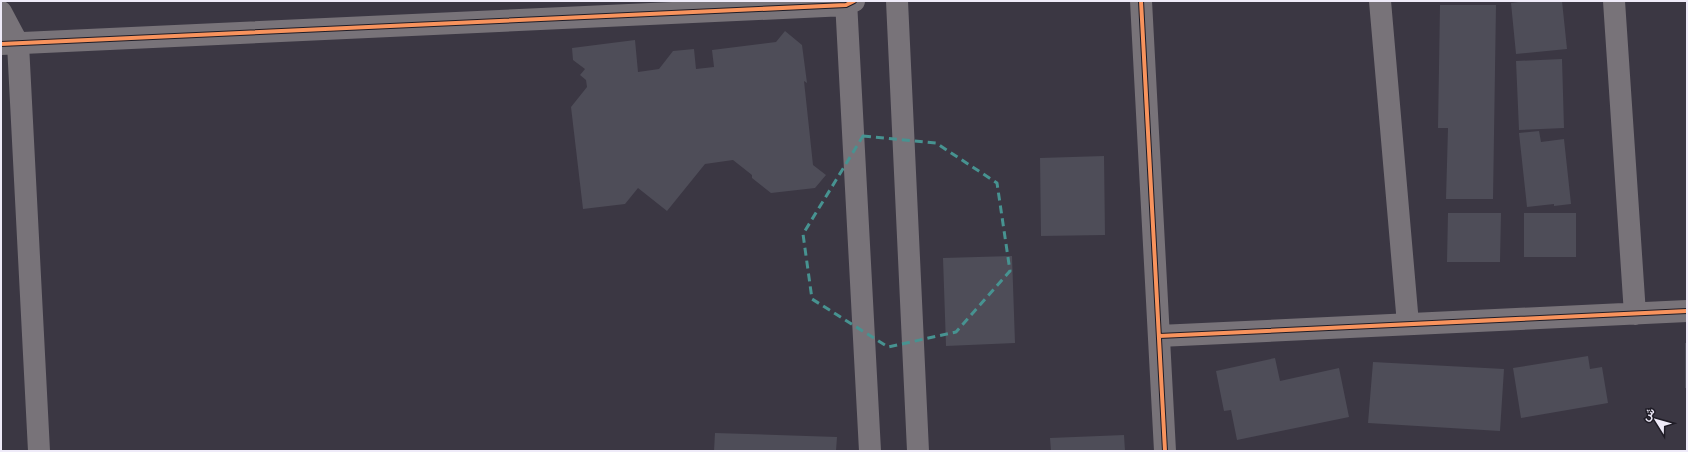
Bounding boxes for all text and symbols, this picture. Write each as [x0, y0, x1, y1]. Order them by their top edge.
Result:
north arrow [1636, 400, 1676, 440]
text: ش [1638, 404, 1658, 424]

